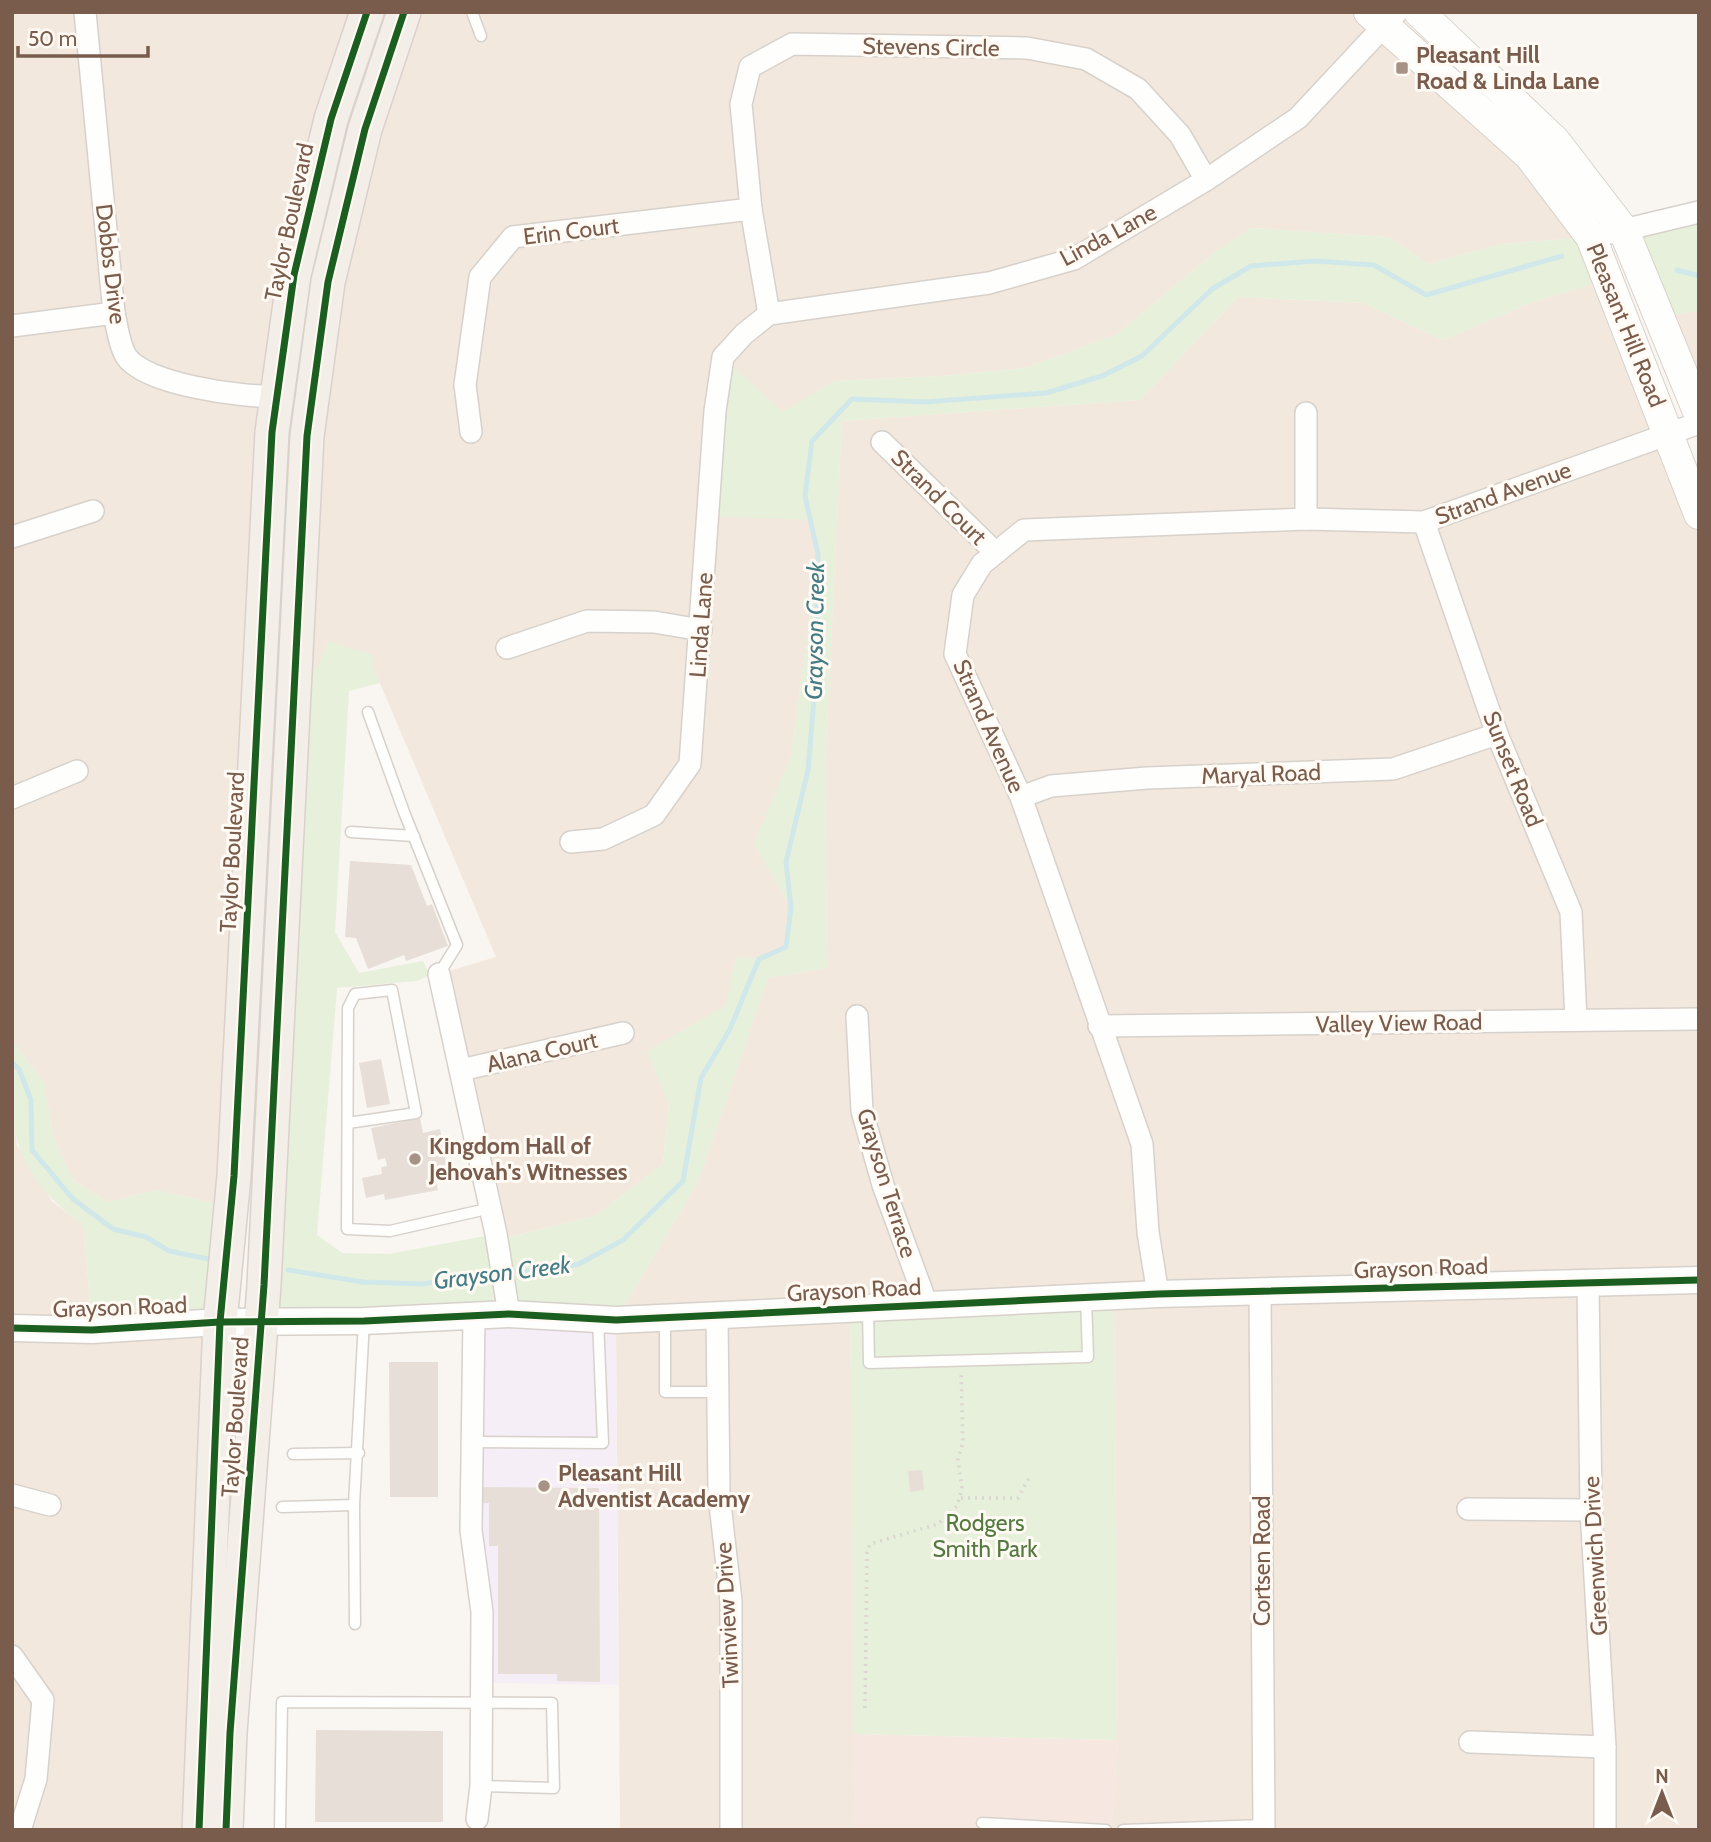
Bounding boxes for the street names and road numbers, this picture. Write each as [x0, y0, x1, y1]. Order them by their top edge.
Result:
street label: Stevens Circle [862, 32, 1000, 62]
street label: Taylor Boulevard [259, 140, 319, 304]
street label: Linda Lane [1055, 198, 1161, 272]
street label: Dobbs Drive [90, 202, 132, 326]
street label: Erin Court [522, 211, 621, 251]
street label: Pleasant Hill Road [1580, 239, 1672, 411]
street label: Strand Court [885, 443, 993, 551]
street label: Strand Avenue [1431, 455, 1575, 531]
street label: Linda Lane [683, 571, 719, 679]
street label: Strand Avenue [947, 655, 1031, 797]
street label: Sunset Road [1477, 707, 1549, 831]
street label: Maryal Road [1201, 758, 1321, 790]
street label: Taylor Boulevard [214, 771, 250, 933]
street label: Valley View Road [1315, 1008, 1483, 1038]
street label: Alana Court [484, 1026, 600, 1078]
street label: Grayson Terrace [851, 1105, 923, 1261]
street label: Grayson Road [1353, 1252, 1489, 1284]
street label: Grayson Road [786, 1272, 922, 1308]
street label: Grayson Road [52, 1291, 188, 1323]
street label: Taylor Boulevard [215, 1336, 255, 1498]
street label: Greenwich Drive [1577, 1475, 1613, 1636]
street label: Cortsen Road [1248, 1496, 1276, 1626]
street label: Twinview Drive [709, 1541, 745, 1689]

